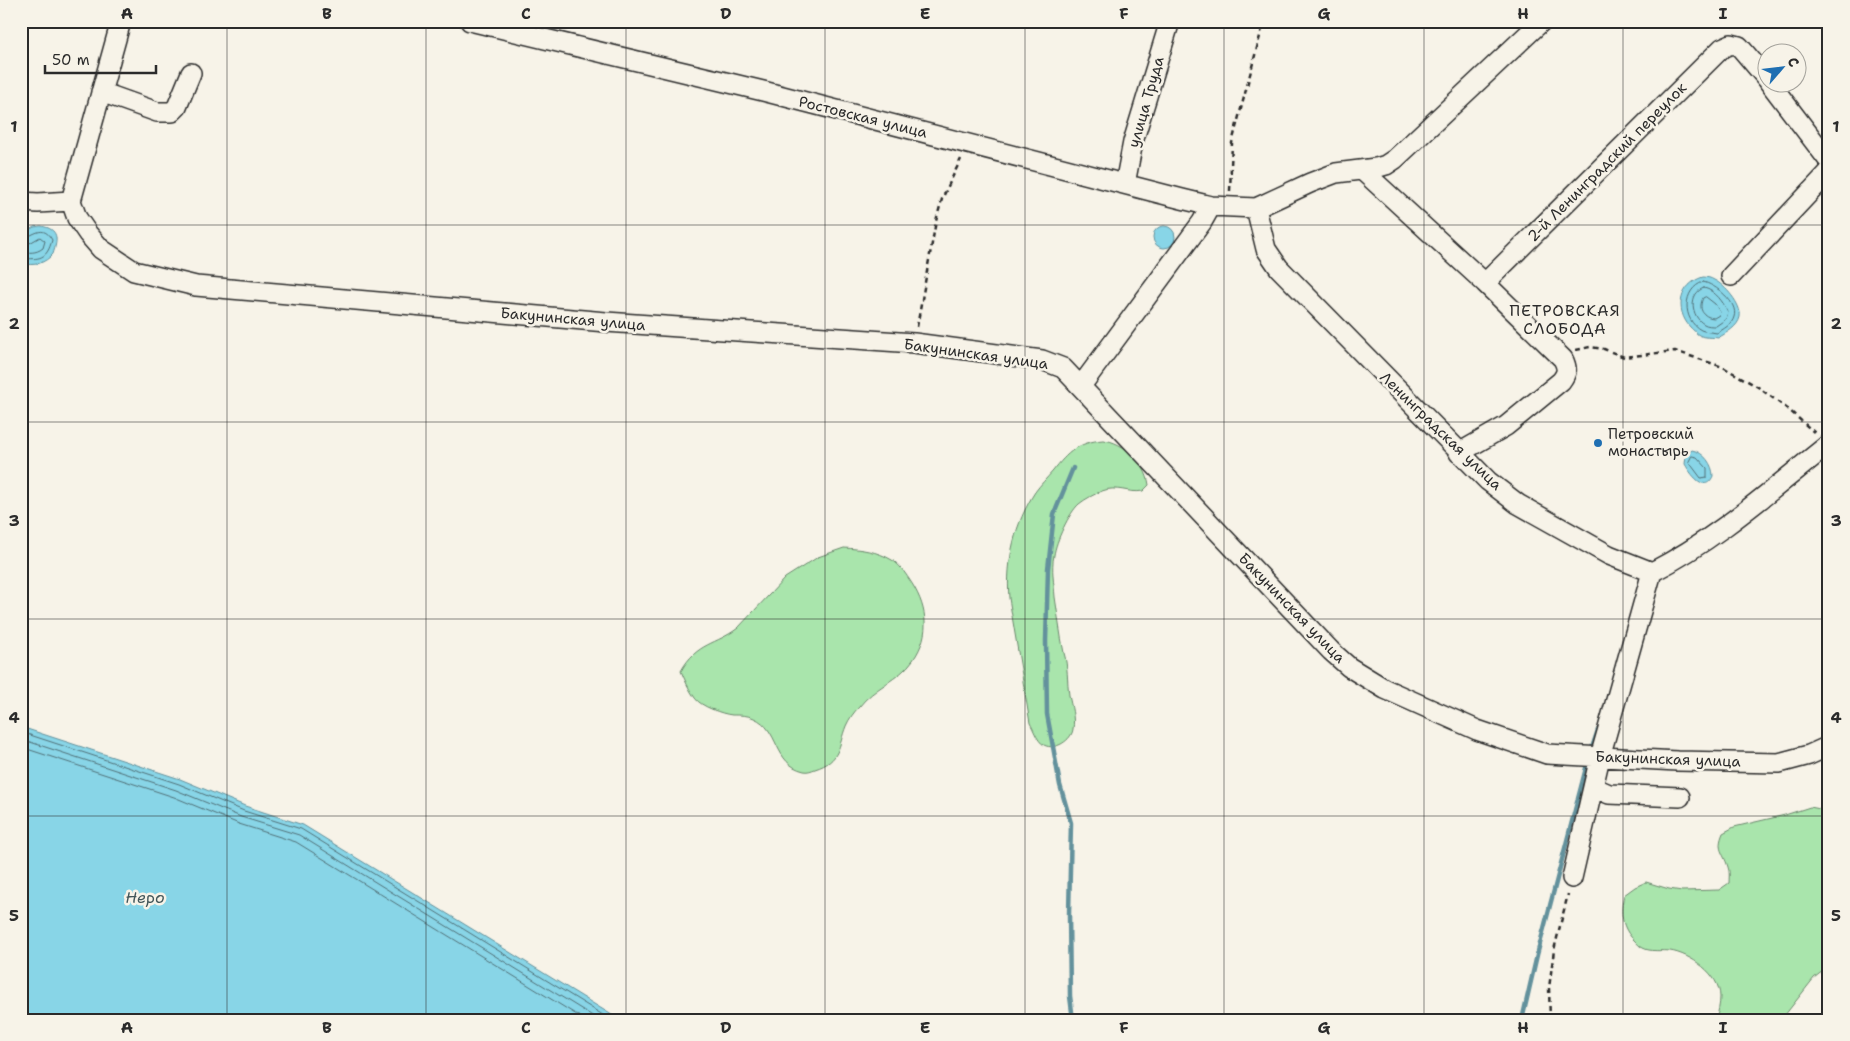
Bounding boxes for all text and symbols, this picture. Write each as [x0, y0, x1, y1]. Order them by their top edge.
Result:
text: A [121, 3, 133, 24]
text: B [322, 3, 332, 24]
text: C [521, 3, 531, 24]
text: D [720, 3, 732, 24]
text: E [920, 3, 930, 24]
text: F [1119, 3, 1129, 24]
text: G [1318, 3, 1331, 24]
text: H [1517, 3, 1529, 24]
text: I [1719, 3, 1728, 24]
scale bar [45, 42, 156, 74]
north arrow [1758, 42, 1808, 92]
text: 50 m [52, 50, 90, 70]
street label: улица Труда [1123, 53, 1169, 150]
text: С [1784, 54, 1803, 70]
street label: 2-й Ленинградский переулок [1523, 78, 1691, 246]
street label: Ростовская улица [797, 91, 930, 143]
text: 1 [10, 116, 18, 137]
text: 1 [1832, 116, 1840, 137]
district label: ПЕТРОВСКАЯ СЛОБОДА [1509, 300, 1621, 339]
street label: Бакунинская улица [500, 303, 647, 335]
text: 2 [8, 313, 20, 334]
text: 2 [1830, 313, 1842, 334]
street label: Бакунинская улица [902, 334, 1050, 374]
street label: Ленинградская улица [1376, 367, 1507, 495]
place label: Петровский монастырь [1608, 424, 1694, 461]
marker: Петровский монастырь [1592, 437, 1604, 449]
text: 3 [8, 510, 20, 531]
text: 3 [1830, 510, 1842, 531]
street label: Бакунинская улица [1234, 549, 1350, 668]
text: 4 [8, 707, 20, 728]
text: 4 [1830, 707, 1842, 728]
street label: Бакунинская улица [1595, 746, 1742, 772]
water label: Неро [125, 887, 165, 908]
text: 5 [9, 905, 19, 926]
text: 5 [1831, 905, 1841, 926]
text: A [121, 1017, 133, 1038]
text: B [322, 1017, 332, 1038]
text: C [521, 1017, 531, 1038]
text: D [720, 1017, 732, 1038]
text: E [920, 1017, 930, 1038]
text: F [1119, 1017, 1129, 1038]
text: G [1318, 1017, 1331, 1038]
text: H [1517, 1017, 1529, 1038]
text: I [1719, 1017, 1728, 1038]

